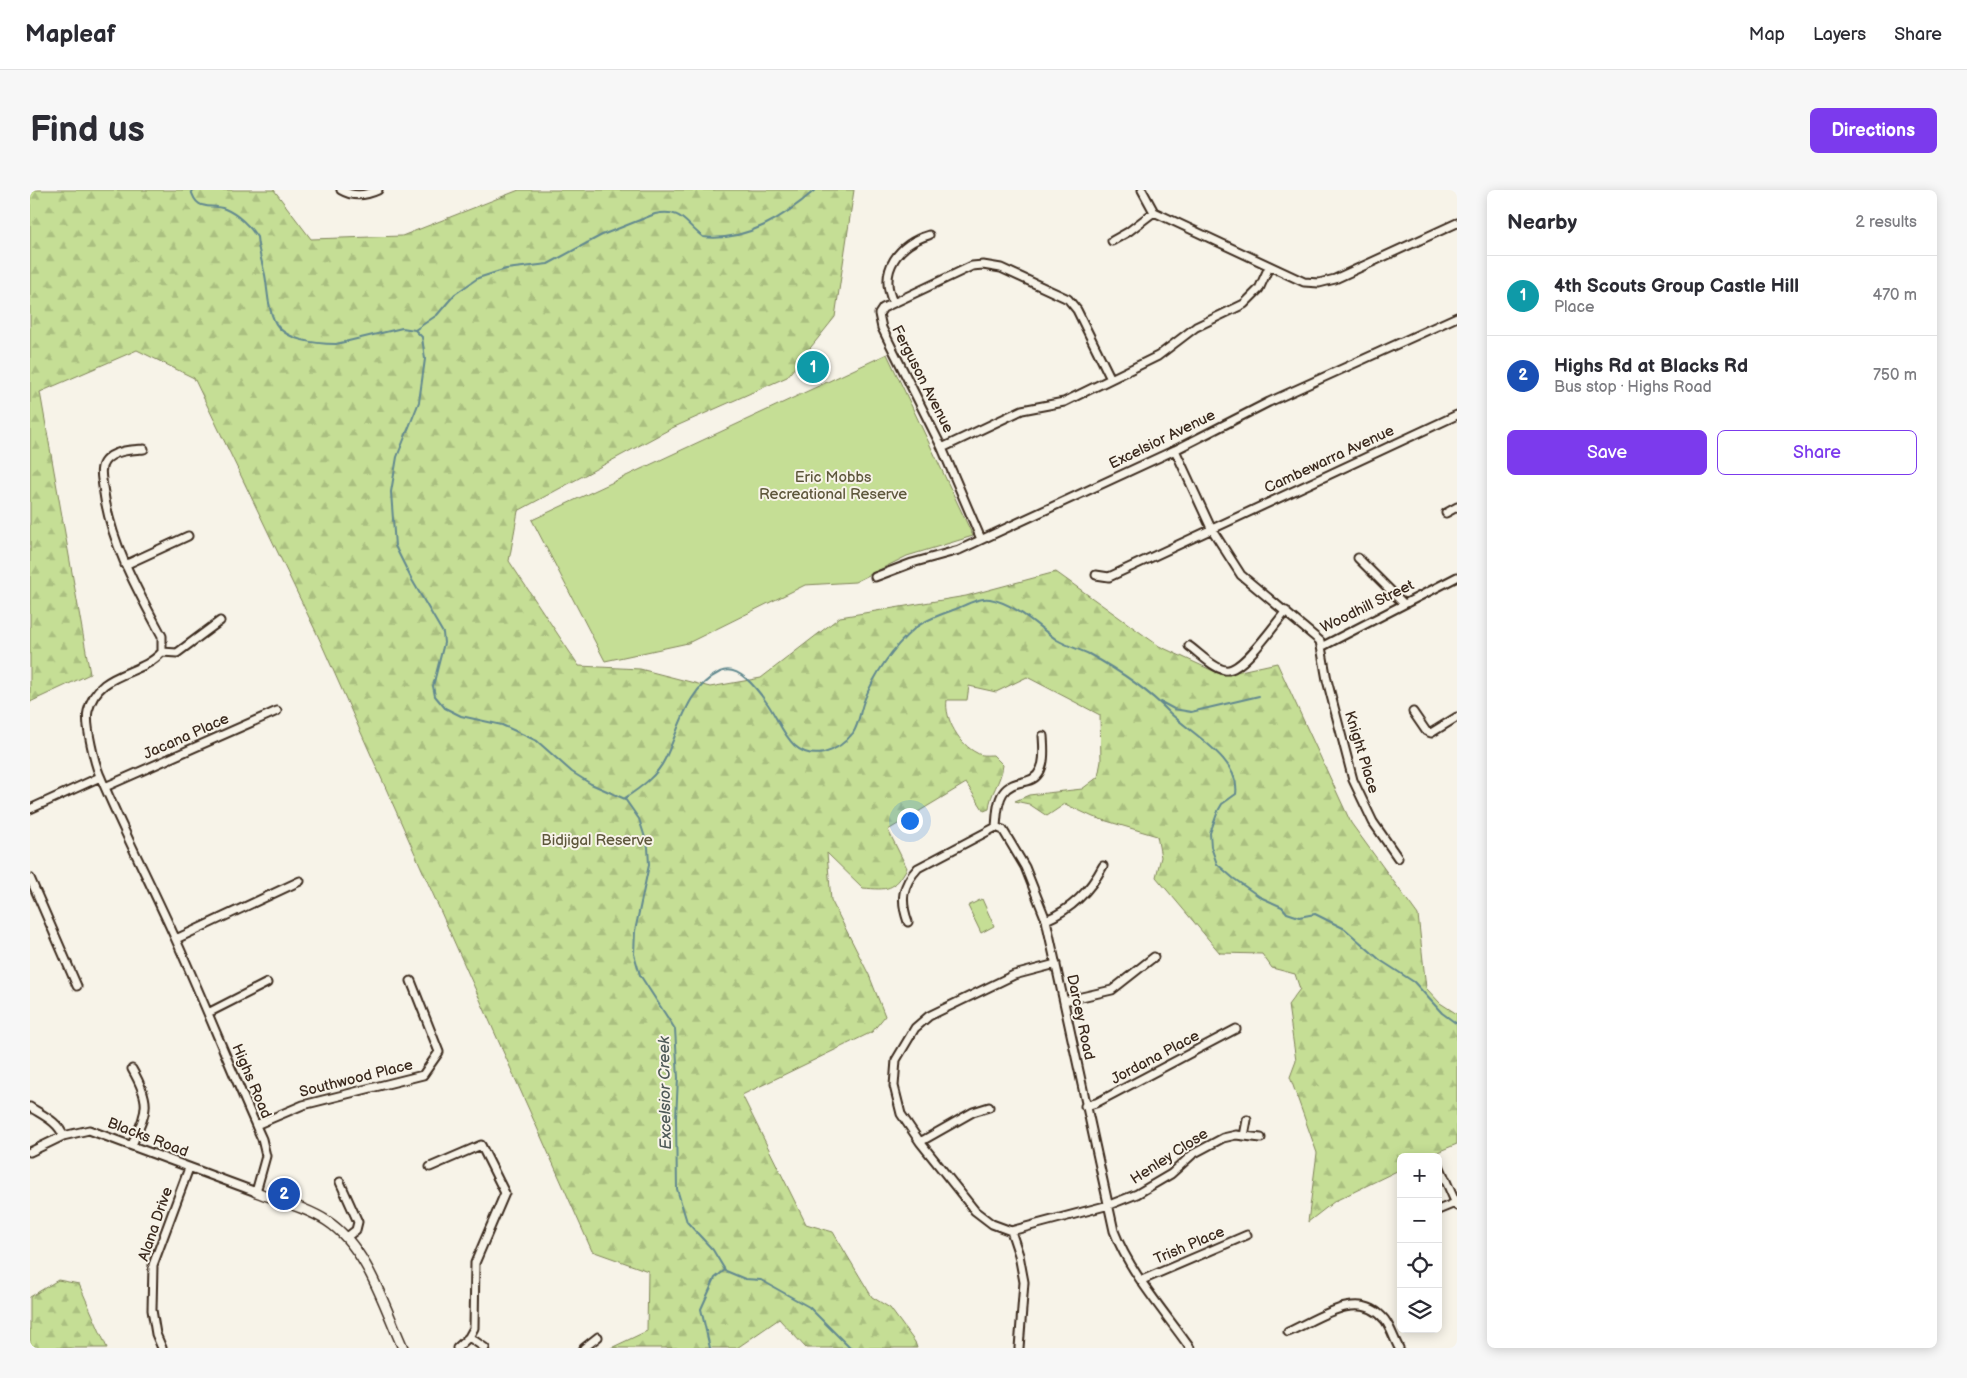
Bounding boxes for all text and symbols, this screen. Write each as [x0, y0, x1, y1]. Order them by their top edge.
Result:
text: Mapleaf [25, 20, 116, 49]
text: Map [1749, 24, 1785, 45]
text: Layers [1813, 24, 1866, 45]
text: Share [1894, 24, 1942, 45]
button: Directions [1810, 108, 1937, 153]
text: Find us [30, 109, 145, 152]
text: Nearby [1507, 210, 1577, 235]
text: 2 results [1855, 213, 1917, 232]
text: 4th Scouts Group Castle Hill [1554, 275, 1799, 298]
text: 1 [1520, 286, 1526, 305]
text: 470 m [1872, 286, 1917, 305]
text: Place [1554, 298, 1595, 317]
street label: Ferguson Avenue [887, 322, 958, 436]
pin: 1 [797, 348, 829, 386]
text: Highs Rd at Blacks Rd [1554, 355, 1748, 378]
text: 2 [1518, 366, 1528, 385]
text: 750 m [1873, 366, 1917, 385]
text: Bus stop · Highs Road [1554, 378, 1712, 397]
street label: Excelsior Avenue [1106, 405, 1219, 473]
street label: Cambewarra Avenue [1261, 421, 1397, 498]
button: Save [1507, 430, 1707, 475]
button: Share [1717, 430, 1917, 475]
park label: Eric Mobbs Recreational Reserve [759, 468, 907, 504]
street label: Woodhill Street [1317, 575, 1418, 637]
street label: Jacana Place [141, 709, 232, 764]
street label: Knight Place [1340, 709, 1383, 796]
your location [897, 808, 923, 834]
park label: Bidjigal Reserve [541, 831, 653, 850]
street label: Darcey Road [1062, 972, 1099, 1062]
street label: Jordana Place [1108, 1026, 1203, 1089]
water label: Excelsior Creek [655, 1035, 676, 1150]
street label: Highs Road [227, 1041, 276, 1121]
street label: Southwood Place [297, 1055, 415, 1102]
street label: Blacks Road [105, 1113, 191, 1162]
street label: Henley Close [1127, 1124, 1212, 1189]
map controls [1397, 1153, 1442, 1333]
button: + [1397, 1153, 1442, 1198]
pin: 2 [268, 1175, 300, 1213]
street label: Alana Drive [134, 1184, 177, 1264]
button: − [1397, 1198, 1442, 1243]
street label: Trish Place [1151, 1222, 1228, 1269]
button: locate [1397, 1243, 1442, 1288]
button: layers [1397, 1288, 1442, 1333]

